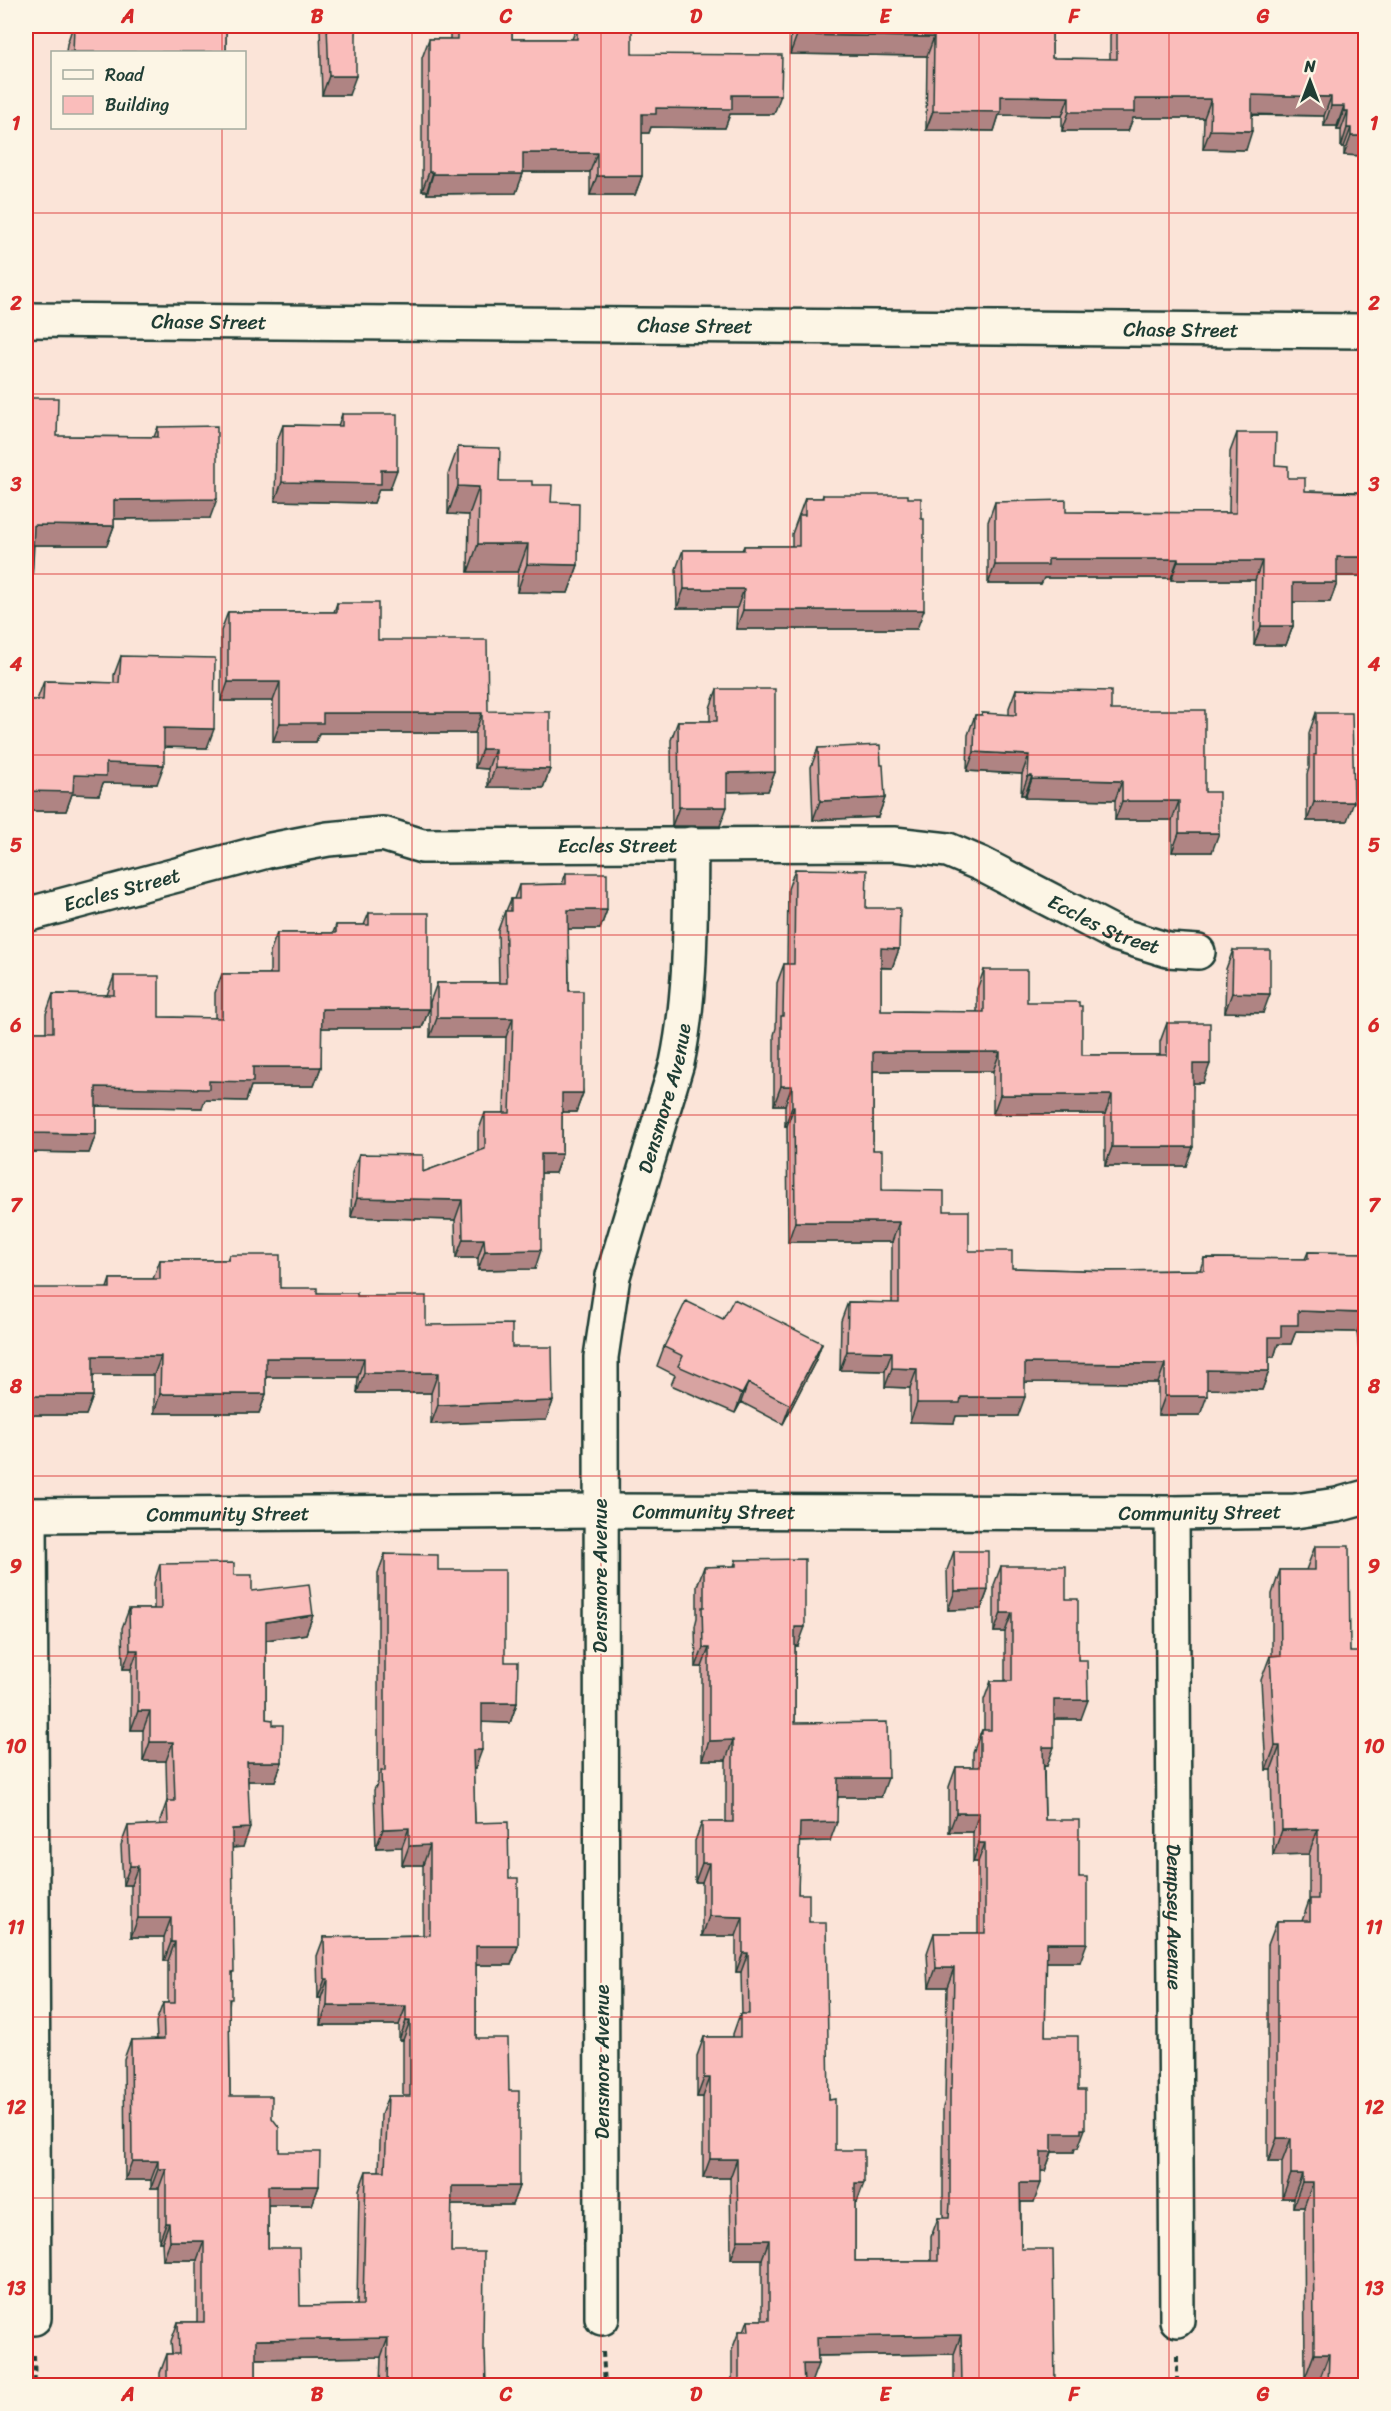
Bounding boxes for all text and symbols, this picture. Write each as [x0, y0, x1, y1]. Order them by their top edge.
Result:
text: A [120, 0, 135, 34]
text: B [311, 0, 324, 34]
text: C [499, 0, 513, 34]
text: D [690, 0, 703, 34]
text: E [879, 0, 892, 34]
text: F [1068, 0, 1081, 34]
text: G [1256, 0, 1270, 34]
legend [51, 51, 246, 129]
north arrow [1280, 51, 1340, 111]
text: N [1303, 52, 1316, 81]
text: Road [105, 59, 145, 91]
text: Building [105, 89, 169, 121]
text: 1 [12, 106, 21, 141]
text: 1 [1370, 106, 1379, 141]
text: 2 [9, 286, 22, 321]
text: 2 [1367, 286, 1380, 321]
street label: Chase Street [151, 304, 267, 340]
street label: Chase Street [637, 308, 753, 344]
street label: Chase Street [1123, 312, 1239, 348]
text: 3 [10, 467, 22, 502]
text: 3 [1368, 467, 1380, 502]
text: 4 [9, 647, 23, 682]
text: 4 [1367, 647, 1381, 682]
text: 5 [10, 828, 22, 863]
street label: Eccles Street [558, 828, 678, 863]
text: 5 [1368, 828, 1380, 863]
street label: Eccles Street [60, 858, 184, 922]
street label: Eccles Street [1041, 885, 1164, 965]
text: 6 [9, 1008, 22, 1043]
text: 6 [1367, 1008, 1380, 1043]
street label: Densmore Avenue [628, 1021, 702, 1178]
text: 7 [10, 1188, 23, 1223]
text: 7 [1368, 1188, 1381, 1223]
text: 8 [9, 1369, 23, 1404]
text: 8 [1367, 1369, 1381, 1404]
street label: Community Street [632, 1494, 796, 1530]
street label: Community Street [1118, 1494, 1282, 1531]
street label: Community Street [146, 1496, 310, 1532]
street label: Densmore Avenue [583, 1498, 618, 1653]
text: 9 [10, 1549, 22, 1584]
text: 9 [1368, 1549, 1380, 1584]
text: 10 [5, 1729, 27, 1764]
text: 10 [1363, 1729, 1385, 1764]
street label: Dempsey Avenue [1156, 1844, 1192, 1990]
text: 11 [7, 1910, 25, 1945]
text: 11 [1365, 1910, 1383, 1945]
street label: Densmore Avenue [585, 1984, 620, 2139]
text: 12 [6, 2090, 27, 2125]
text: 12 [1364, 2090, 1385, 2125]
text: 13 [6, 2271, 26, 2306]
text: 13 [1364, 2271, 1384, 2306]
text: A [120, 2377, 135, 2411]
text: B [311, 2377, 324, 2411]
text: C [499, 2377, 513, 2411]
text: D [690, 2377, 703, 2411]
text: E [879, 2377, 892, 2411]
text: F [1068, 2377, 1081, 2411]
text: G [1256, 2377, 1270, 2411]

